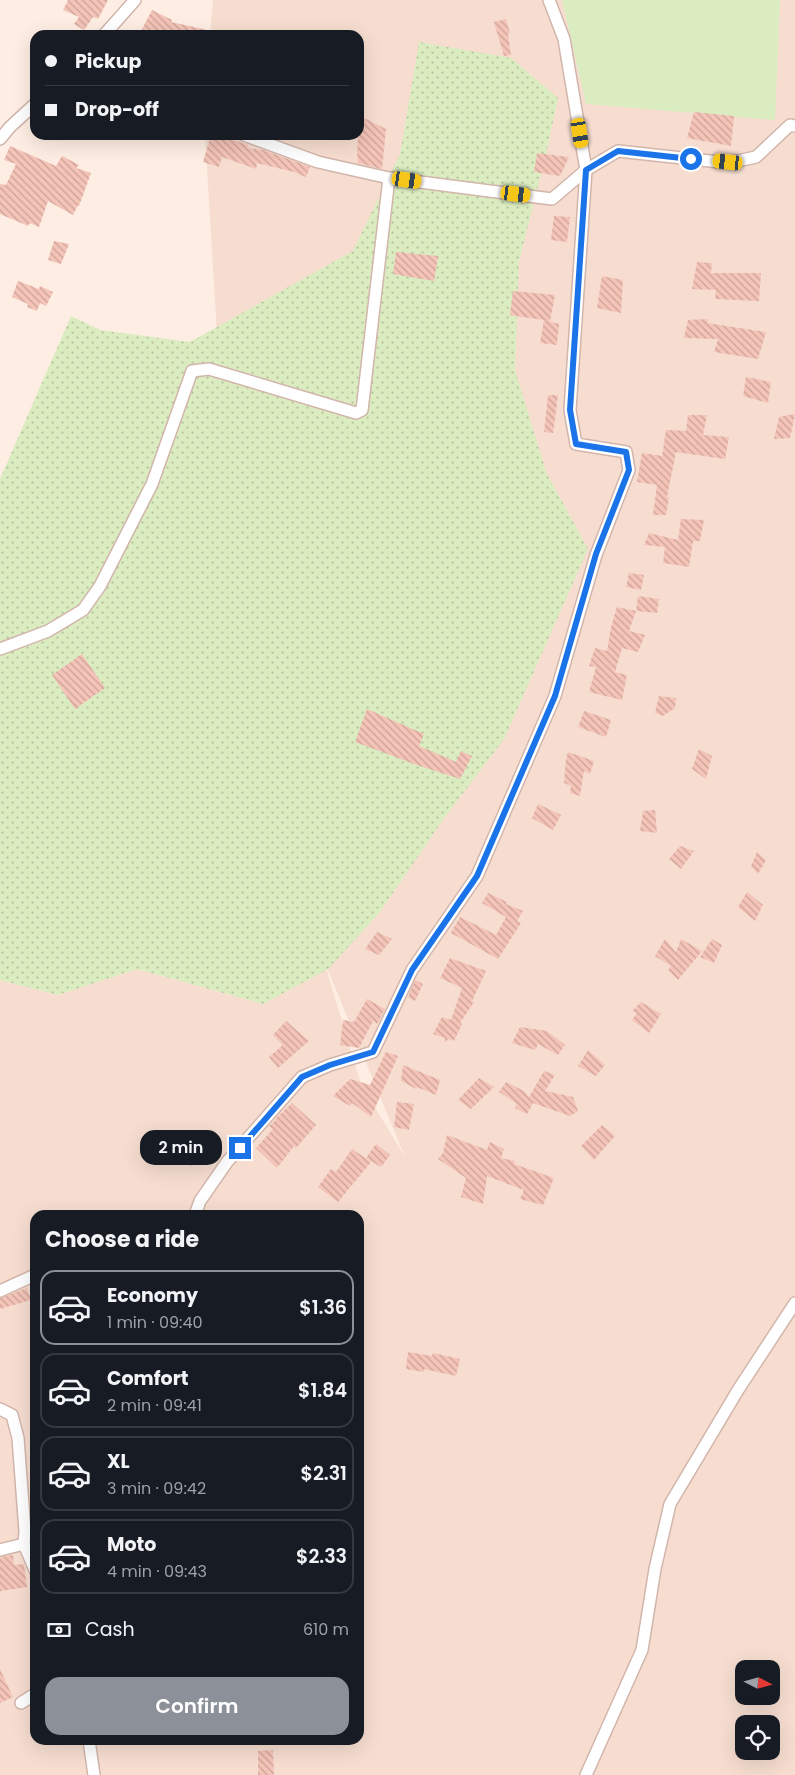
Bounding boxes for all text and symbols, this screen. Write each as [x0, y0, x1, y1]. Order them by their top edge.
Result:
text: Pickup [75, 48, 141, 75]
text: Drop-off [75, 96, 159, 123]
car [570, 117, 589, 149]
route start [680, 148, 702, 170]
car [712, 153, 743, 171]
car [391, 170, 422, 190]
car [500, 185, 531, 203]
callout: 2 min [140, 1130, 222, 1166]
text: 2 min [159, 1136, 203, 1159]
route end [229, 1137, 251, 1159]
text: Choose a ride [45, 1224, 199, 1255]
text: Economy [107, 1282, 198, 1309]
icon: car [47, 1285, 92, 1330]
text: $1.36 [299, 1294, 347, 1321]
text: 1 min · 09:40 [107, 1311, 203, 1334]
text: Comfort [107, 1365, 189, 1392]
icon: car [47, 1368, 92, 1413]
text: $1.84 [298, 1377, 347, 1404]
text: 2 min · 09:41 [107, 1394, 202, 1417]
text: XL [107, 1448, 130, 1475]
icon: car [47, 1451, 92, 1496]
text: $2.31 [300, 1460, 347, 1487]
text: 3 min · 09:42 [107, 1477, 206, 1500]
text: Moto [107, 1531, 156, 1558]
icon: car [47, 1534, 92, 1579]
text: $2.33 [296, 1543, 347, 1570]
text: 4 min · 09:43 [107, 1560, 207, 1583]
icon: cash [45, 1616, 73, 1644]
text: Cash [85, 1616, 135, 1643]
text: 610 m [303, 1618, 349, 1641]
north arrow [735, 1660, 780, 1705]
map controls [735, 1660, 780, 1760]
button: Confirm [45, 1677, 349, 1735]
button: locate [735, 1715, 780, 1760]

